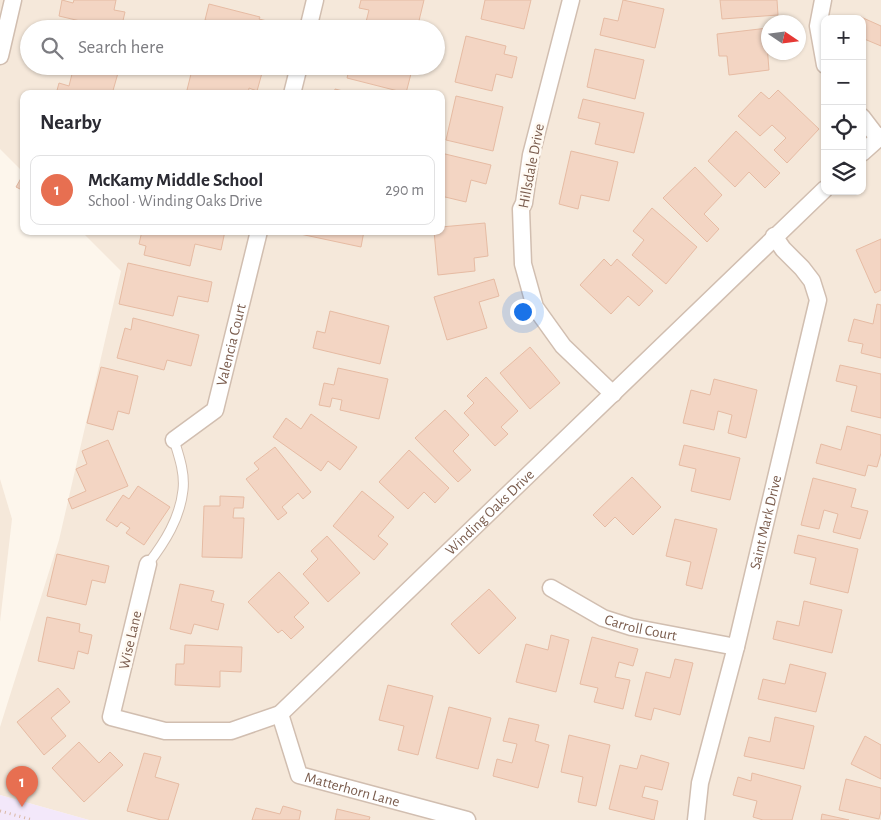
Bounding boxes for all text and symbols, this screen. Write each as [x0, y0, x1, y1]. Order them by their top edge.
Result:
north arrow [761, 15, 806, 60]
map controls [821, 15, 866, 195]
button: + [821, 15, 866, 60]
search box [20, 20, 445, 75]
icon: search [38, 34, 66, 62]
text: Search here [78, 38, 164, 57]
button: − [821, 60, 866, 105]
button: locate [821, 105, 866, 150]
text: Nearby [40, 112, 101, 133]
street label: Hillsdale Drive [516, 122, 547, 210]
button: layers [821, 150, 866, 195]
text: McKamy Middle School [88, 171, 263, 190]
text: 1 [54, 182, 60, 198]
text: 290 m [385, 182, 424, 198]
text: School · Winding Oaks Drive [88, 193, 262, 209]
your location [510, 299, 536, 325]
street label: Valencia Court [214, 302, 249, 387]
street label: Winding Oaks Drive [443, 467, 537, 558]
street label: Saint Mark Drive [748, 474, 784, 571]
street label: Wise Lane [116, 609, 145, 671]
street label: Carroll Court [603, 612, 678, 644]
pin: 1 [6, 766, 38, 807]
street label: Matterhorn Lane [303, 770, 401, 810]

